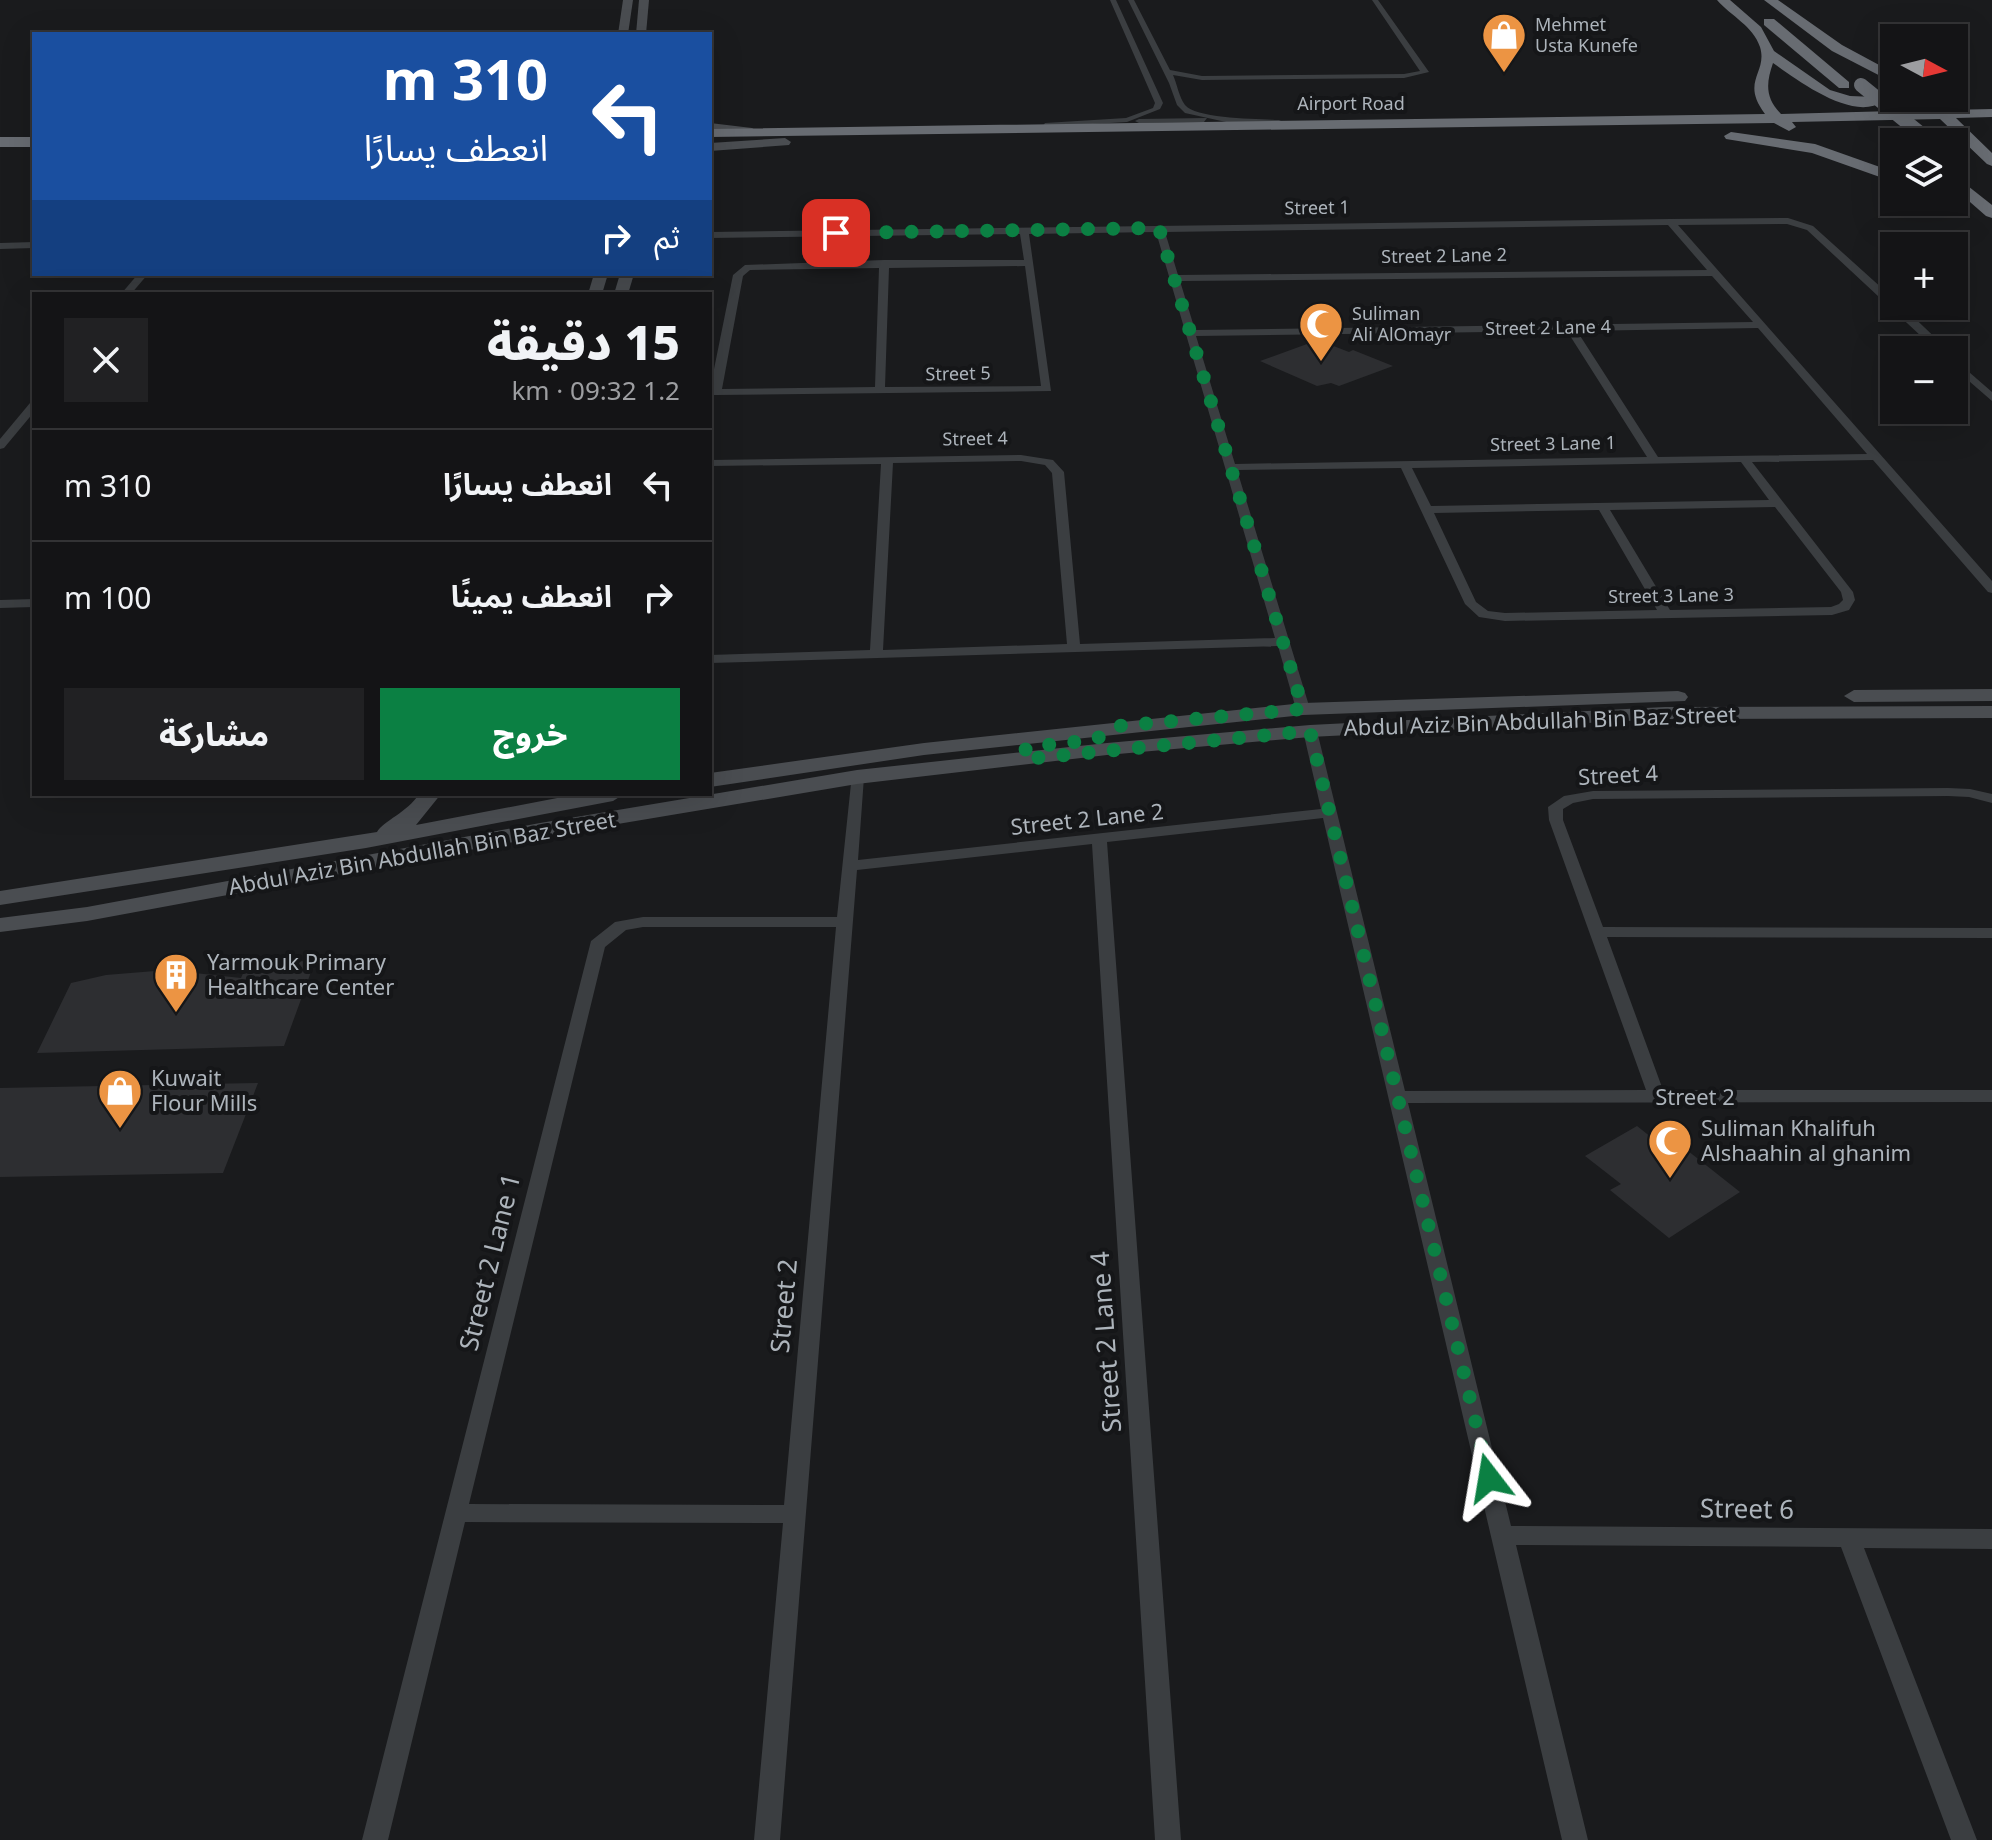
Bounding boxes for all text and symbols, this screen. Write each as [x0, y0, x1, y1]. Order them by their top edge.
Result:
shop icon: Mehmet Usta Kunefe [1480, 11, 1528, 74]
place label: Mehmet Usta Kunefe [1535, 12, 1638, 57]
north arrow [1880, 24, 1968, 112]
map controls [1880, 24, 1968, 424]
text: 310 m [383, 40, 548, 116]
icon: left [576, 64, 680, 168]
street label: Airport Road [1297, 91, 1405, 115]
text: انعطف يسارًا [364, 123, 548, 172]
button: layers [1880, 128, 1968, 216]
street label: Street 1 [1284, 194, 1350, 220]
pin [802, 199, 870, 267]
icon: arrive [814, 211, 858, 255]
icon: right [594, 216, 638, 260]
text: ثم [654, 216, 680, 257]
button: + [1880, 232, 1968, 320]
street label: Street 2 Lane 2 [1381, 242, 1507, 268]
mosque icon: Suliman Ali AlOmayr [1297, 300, 1345, 363]
place label: Suliman Ali AlOmayr [1352, 301, 1452, 346]
text: 15 دقيقة [487, 309, 680, 374]
street label: Street 2 Lane 4 [1485, 314, 1611, 340]
button: close [64, 318, 148, 402]
button: − [1880, 336, 1968, 424]
street label: Street 5 [925, 360, 991, 386]
text: 1.2 km · 09:32 [511, 372, 680, 408]
street label: Street 4 [942, 425, 1008, 451]
street label: Street 3 Lane 1 [1490, 430, 1616, 456]
text: انعطف يسارًا [443, 463, 612, 504]
icon: left [636, 463, 680, 507]
text: 310 m [64, 465, 151, 506]
text: انعطف يمينًا [451, 575, 612, 616]
icon: right [636, 575, 680, 619]
text: 100 m [64, 577, 151, 618]
street label: Street 3 Lane 3 [1608, 582, 1734, 608]
button: مشاركة [64, 688, 364, 780]
button: خروج [380, 688, 680, 780]
street label: Abdul Aziz Bin Abdullah Bin Baz Street [1343, 698, 1737, 742]
street label: Street 4 [1577, 757, 1659, 791]
street label: Street 2 Lane 2 [1009, 795, 1165, 841]
street label: Abdul Aziz Bin Abdullah Bin Baz Street [226, 803, 618, 901]
place label: Yarmouk Primary Healthcare Center [207, 946, 394, 1001]
building icon: Yarmouk Primary Healthcare Center [152, 951, 200, 1014]
place label: Kuwait Flour Mills [151, 1062, 257, 1117]
shop icon: Kuwait Flour Mills [96, 1067, 144, 1130]
street label: Street 2 [1655, 1081, 1735, 1111]
place label: Suliman Khalifuh Alshaahin al ghanim [1701, 1112, 1911, 1167]
mosque icon: Suliman Khalifuh Alshaahin al ghanim [1646, 1117, 1694, 1180]
street label: Street 2 Lane 1 [450, 1169, 528, 1354]
street label: Street 2 Lane 4 [1081, 1250, 1129, 1434]
street label: Street 2 [761, 1257, 805, 1354]
position arrow [1447, 1436, 1531, 1520]
street label: Street 6 [1700, 1489, 1794, 1527]

